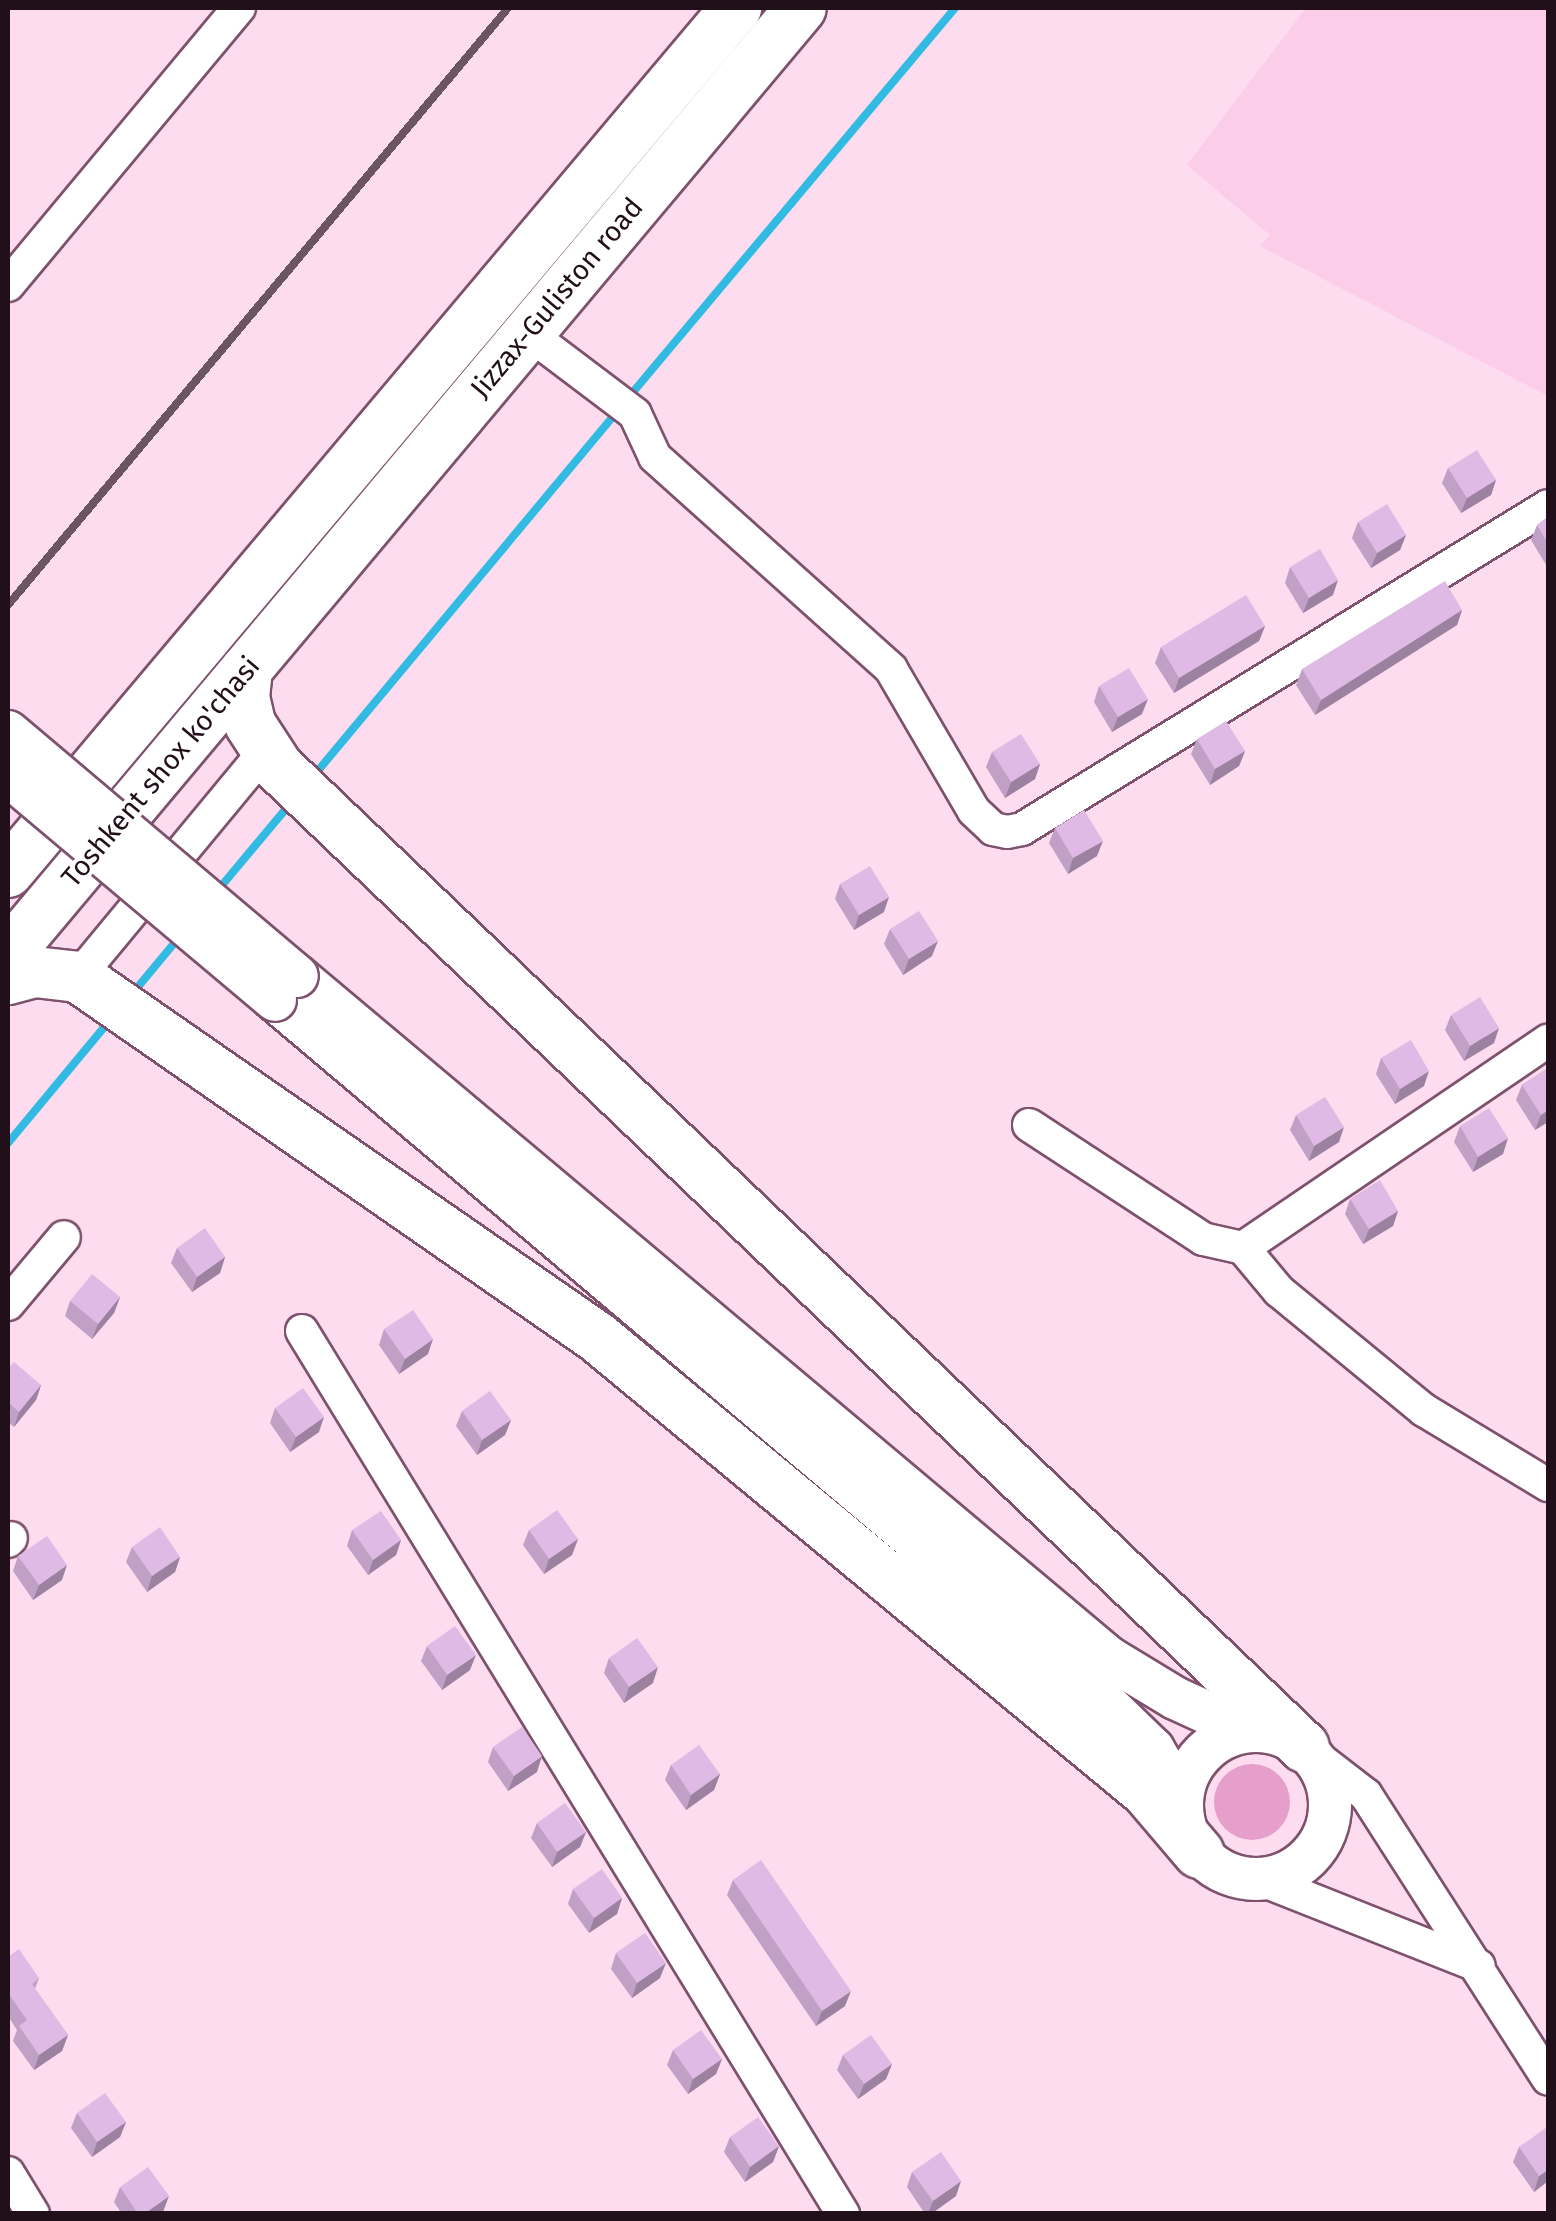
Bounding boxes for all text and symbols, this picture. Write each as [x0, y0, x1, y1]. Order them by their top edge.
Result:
street label: Jizzax-Guliston road [464, 191, 650, 405]
street label: Toshkent shox ko'chasi [55, 650, 267, 894]

